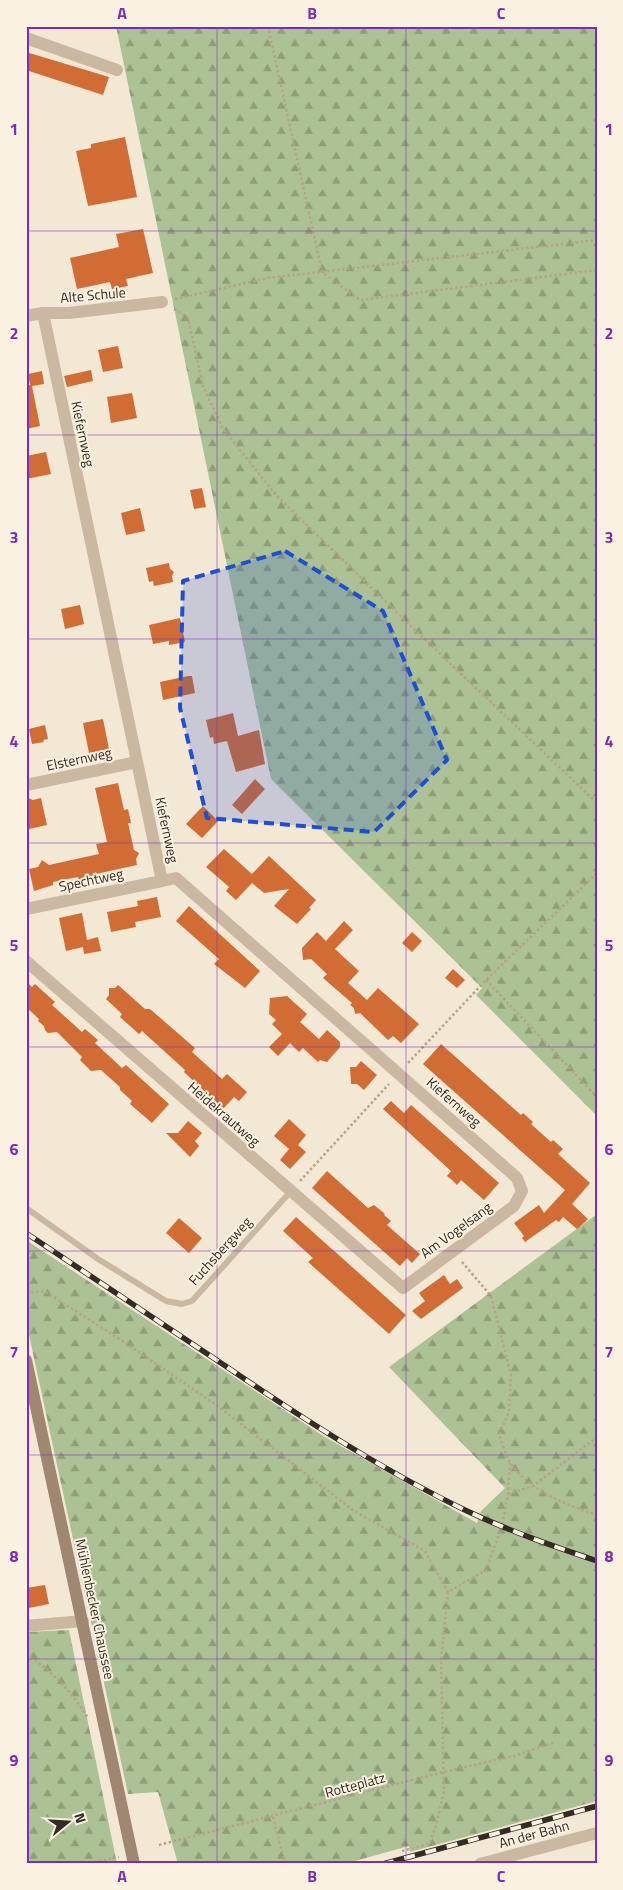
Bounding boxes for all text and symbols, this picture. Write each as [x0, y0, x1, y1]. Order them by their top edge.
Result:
text: A [117, 1, 127, 25]
text: B [307, 1, 317, 25]
text: C [497, 1, 506, 25]
text: 1 [10, 117, 18, 141]
text: 1 [605, 117, 613, 141]
street label: Alte Schule [59, 281, 127, 308]
text: 2 [10, 321, 18, 345]
text: 2 [605, 321, 613, 345]
street label: Kiefernweg [66, 399, 101, 469]
text: 3 [10, 525, 18, 549]
text: 3 [605, 525, 613, 549]
text: 4 [10, 729, 19, 753]
text: 4 [605, 729, 614, 753]
street label: Elsternweg [44, 741, 114, 776]
street label: Kiefernweg [150, 795, 185, 865]
street label: Spechtweg [57, 862, 125, 897]
text: 5 [10, 933, 19, 957]
text: 5 [605, 933, 614, 957]
street label: Kiefernweg [422, 1072, 486, 1131]
street label: Heidekrautweg [184, 1076, 265, 1151]
text: 6 [10, 1137, 19, 1161]
text: 6 [605, 1137, 614, 1161]
street label: Am Vogelsang [416, 1196, 496, 1263]
street label: Fuchsbergweg [183, 1212, 256, 1290]
text: 7 [10, 1340, 18, 1364]
text: 7 [605, 1340, 613, 1364]
street label: Mühlenbecker Chaussee [70, 1537, 121, 1681]
text: 8 [10, 1544, 19, 1568]
text: 8 [605, 1544, 614, 1568]
text: 9 [10, 1748, 19, 1772]
text: 9 [605, 1748, 614, 1772]
street label: Rotteplatz [322, 1766, 387, 1803]
north arrow [42, 1798, 92, 1848]
text: N [69, 1810, 92, 1826]
street label: An der Bahn [496, 1814, 571, 1853]
text: A [117, 1864, 127, 1888]
text: B [307, 1864, 317, 1888]
text: C [497, 1864, 506, 1888]

